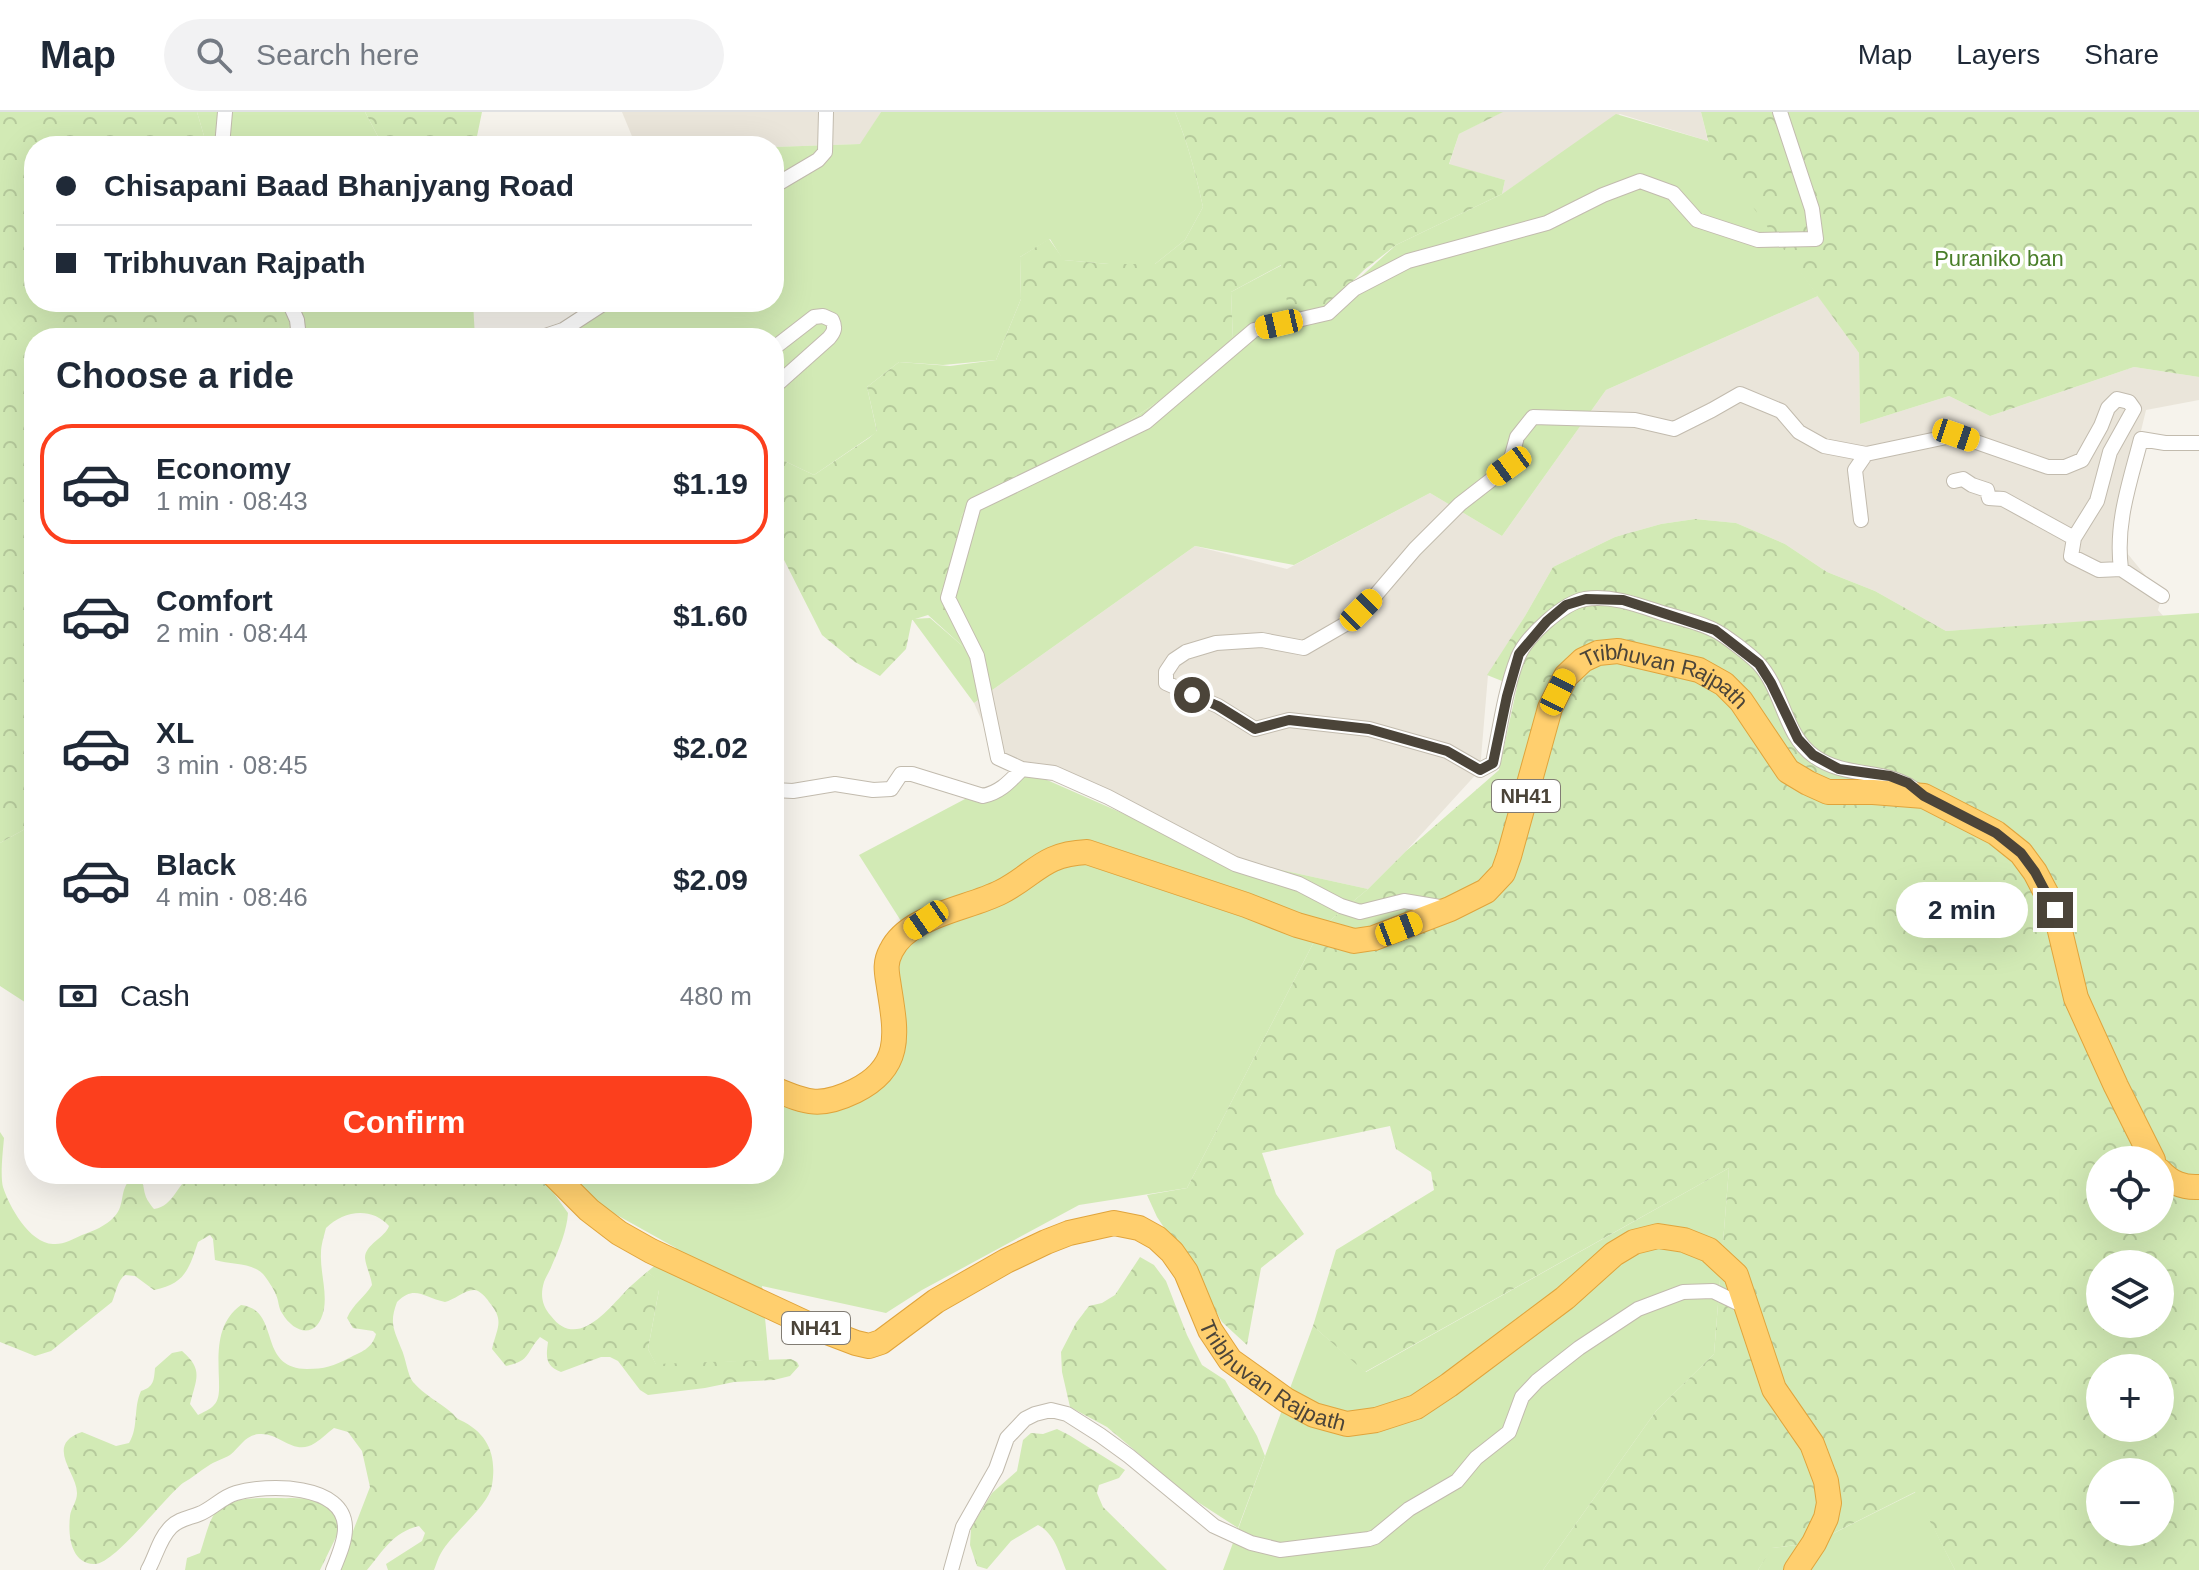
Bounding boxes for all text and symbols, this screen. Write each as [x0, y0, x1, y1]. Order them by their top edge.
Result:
search box [164, 19, 724, 91]
icon: search [192, 33, 236, 77]
text: Map [40, 34, 116, 76]
text: Search here [256, 38, 419, 71]
text: Map [1858, 39, 1912, 70]
text: Layers [1956, 39, 2040, 70]
text: Share [2084, 39, 2159, 70]
text: Chisapani Baad Bhanjyang Road [104, 169, 574, 202]
text: Tribhuvan Rajpath [104, 246, 366, 279]
park label: Puraniko ban [1934, 246, 2064, 271]
car [1253, 307, 1305, 341]
text: Choose a ride [56, 355, 294, 396]
car [1929, 416, 1983, 454]
car [1483, 442, 1535, 490]
icon: car [60, 448, 132, 520]
text: Economy [156, 452, 291, 485]
text: $1.19 [673, 467, 748, 500]
text: 1 min · 08:43 [156, 486, 308, 516]
icon: car [60, 580, 132, 652]
text: Comfort [156, 584, 273, 617]
car [1336, 585, 1386, 635]
text: $1.60 [673, 599, 748, 632]
text: 2 min · 08:44 [156, 618, 308, 648]
street label: Tribhuvan Rajpath [1577, 639, 1753, 714]
car [1537, 665, 1579, 719]
route start [1174, 677, 1210, 713]
icon: car [60, 712, 132, 784]
text: XL [156, 716, 194, 749]
text: $2.02 [673, 731, 748, 764]
text: 3 min · 08:45 [156, 750, 308, 780]
road number: NH41 [1492, 780, 1560, 812]
icon: car [60, 844, 132, 916]
text: Black [156, 848, 236, 881]
text: $2.09 [673, 863, 748, 896]
text: 4 min · 08:46 [156, 882, 308, 912]
callout: 2 min [1895, 882, 2027, 938]
route end [2037, 892, 2073, 928]
text: 2 min [1928, 895, 1996, 925]
car [899, 896, 953, 944]
car [1372, 909, 1426, 949]
icon: cash [56, 974, 100, 1018]
text: Cash [120, 979, 190, 1012]
text: 480 m [680, 981, 752, 1011]
button: Confirm [56, 1076, 752, 1168]
map controls [2086, 1146, 2174, 1546]
button: locate [2086, 1146, 2174, 1234]
button: layers [2086, 1250, 2174, 1338]
road number: NH41 [782, 1312, 850, 1344]
street label: Tribhuvan Rajpath [1194, 1316, 1349, 1436]
button: + [2086, 1354, 2174, 1442]
button: − [2086, 1458, 2174, 1546]

